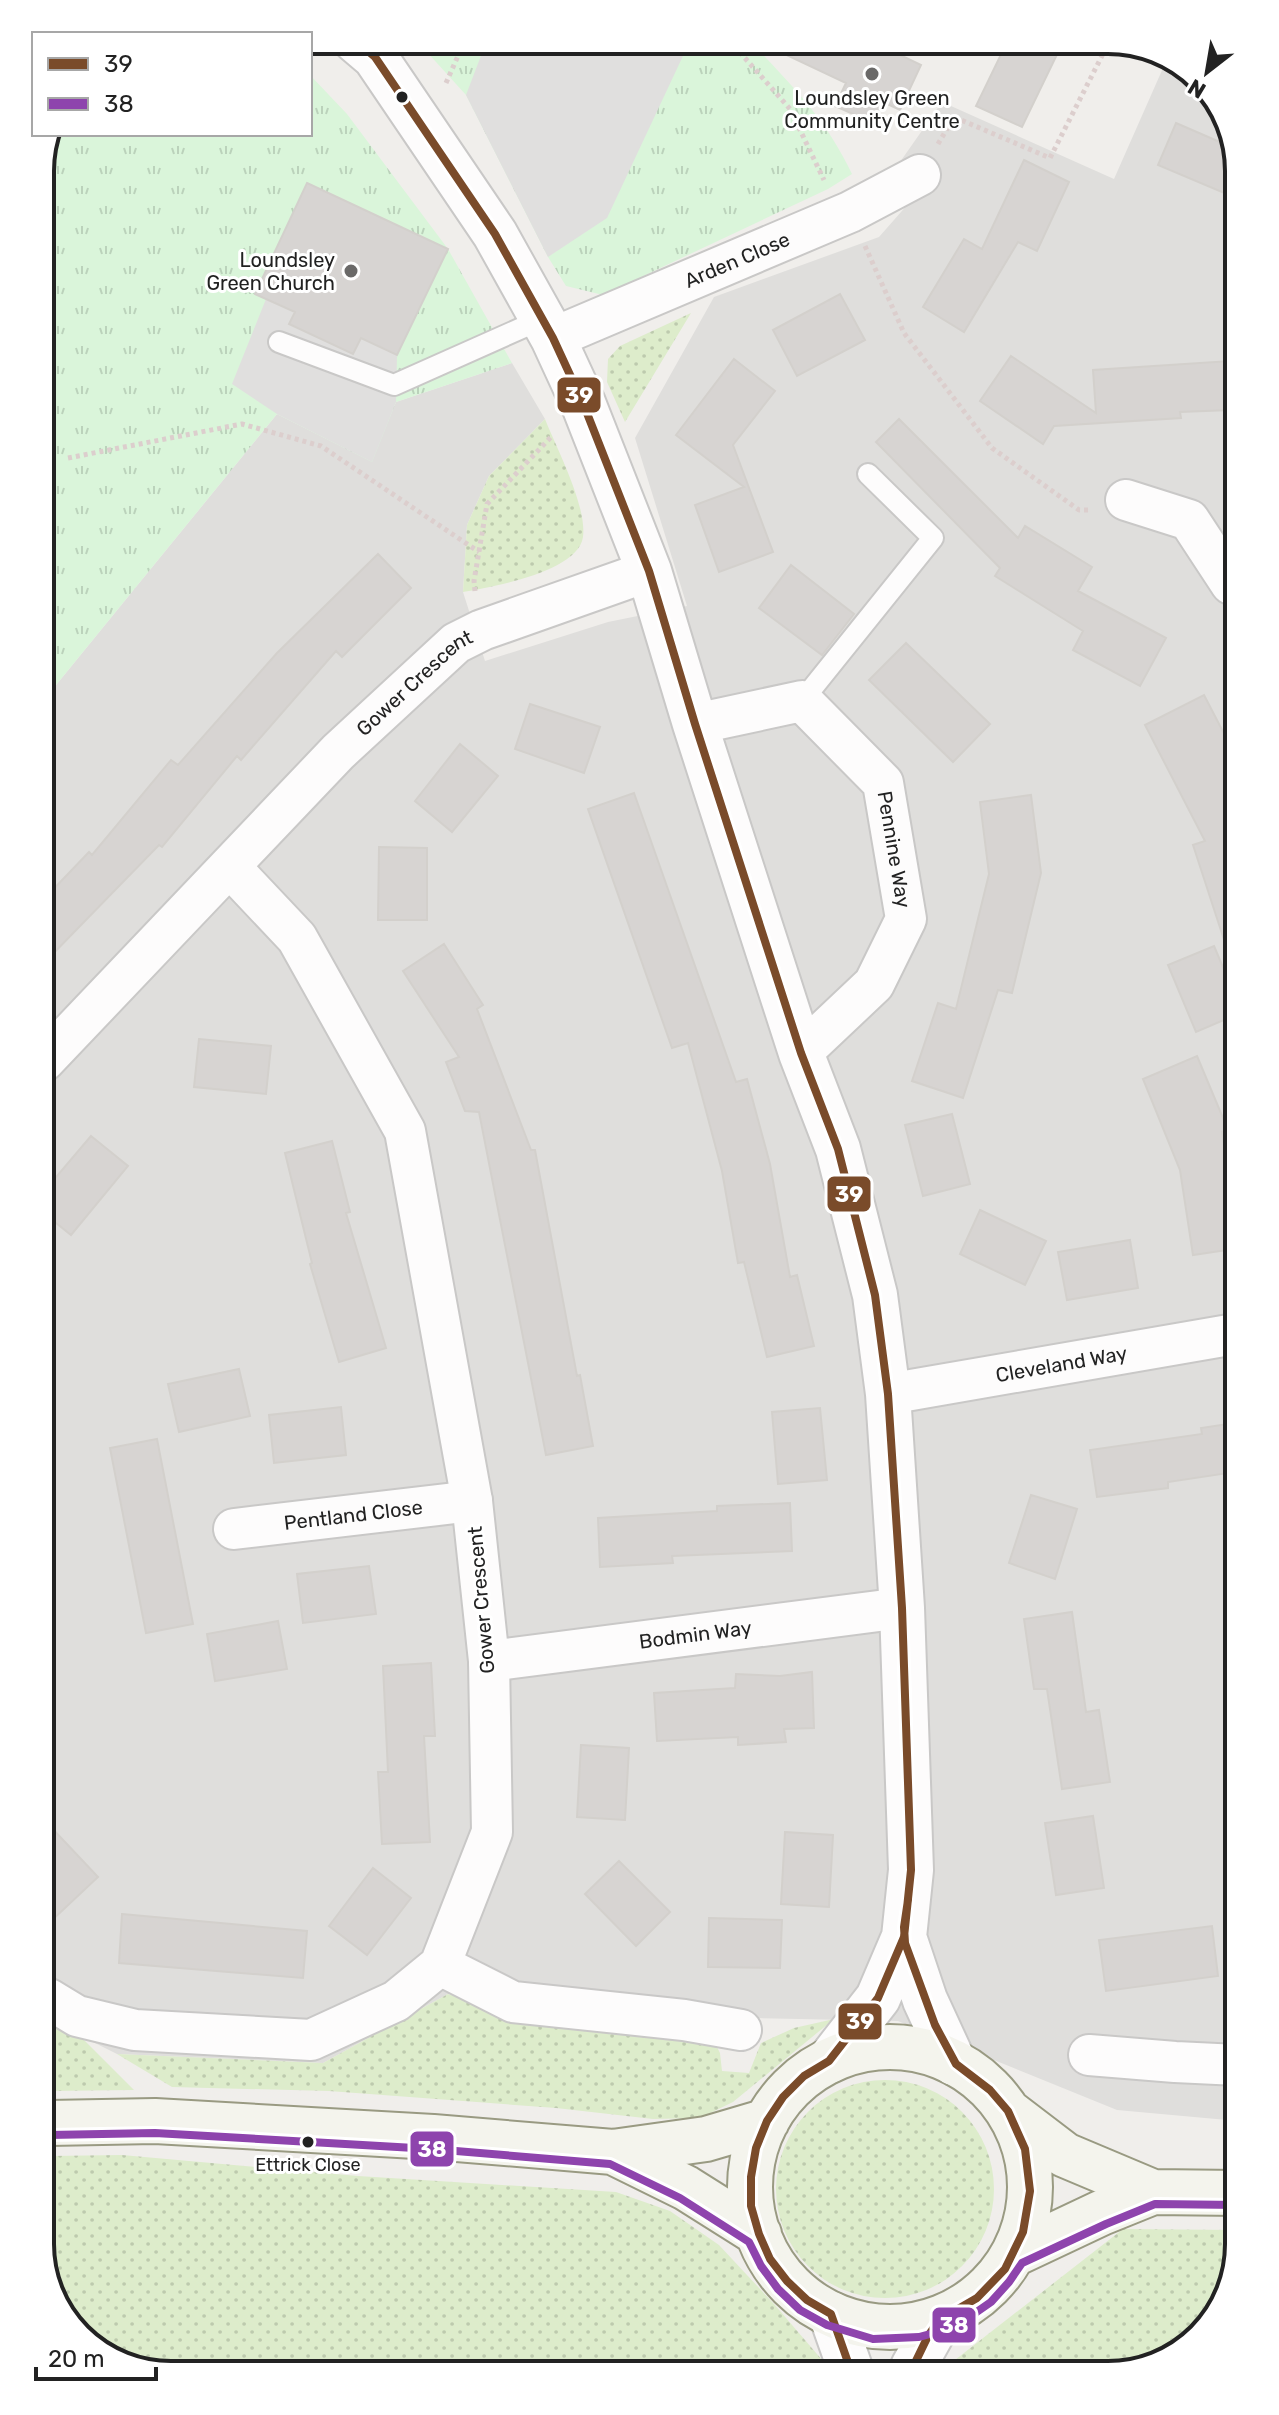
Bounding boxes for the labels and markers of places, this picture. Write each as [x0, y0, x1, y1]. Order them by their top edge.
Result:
marker: Loundsley Green Community Centre [863, 65, 881, 83]
place label: Loundsley Green Community Centre [784, 86, 960, 133]
unlabelled marker [394, 89, 410, 105]
place label: Loundsley Green Church [206, 248, 335, 295]
marker: Loundsley Green Church [342, 262, 360, 280]
marker: Ettrick Close [300, 2134, 316, 2150]
place label: Ettrick Close [255, 2154, 361, 2176]

